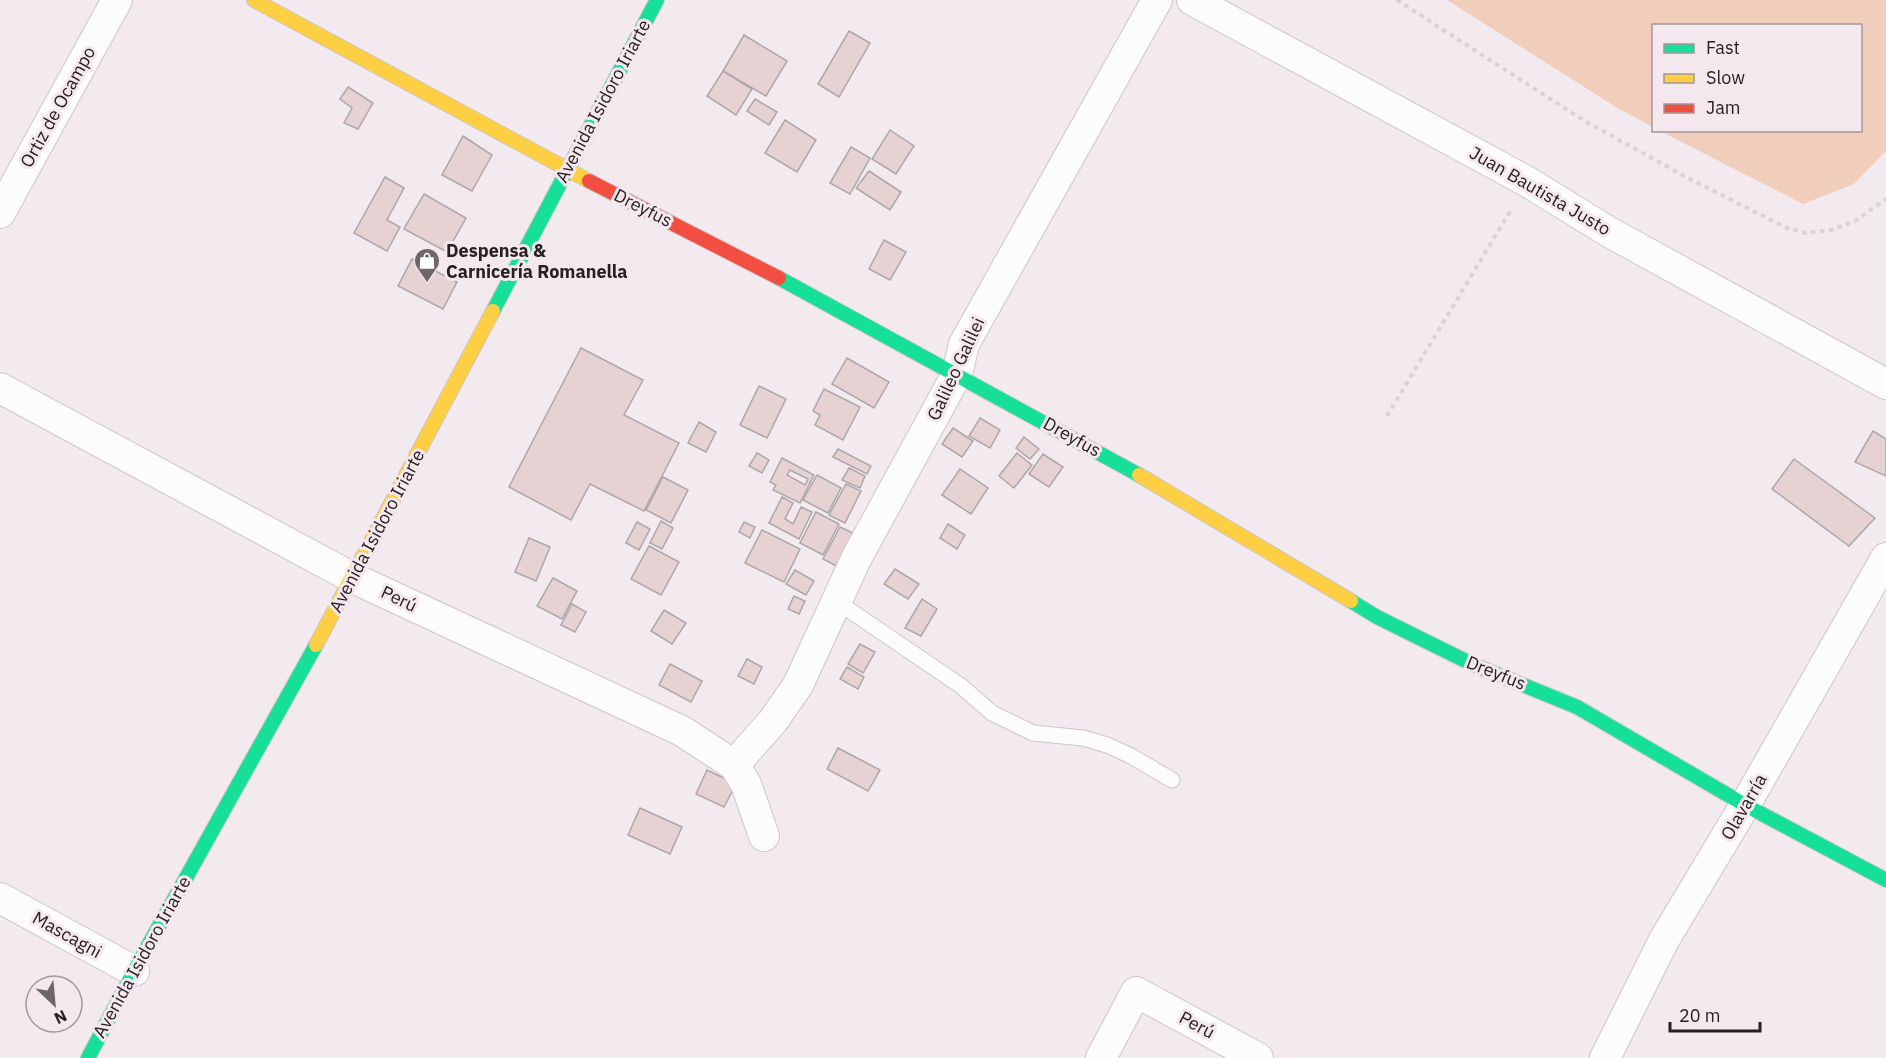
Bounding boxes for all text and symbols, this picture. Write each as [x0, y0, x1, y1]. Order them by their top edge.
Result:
street label: Avenida Isidoro Iriarte [550, 15, 655, 186]
legend [1652, 24, 1862, 132]
text: Fast [1706, 36, 1740, 59]
street label: Ortiz de Ocampo [15, 42, 100, 171]
text: Slow [1706, 66, 1745, 89]
text: Jam [1706, 96, 1741, 119]
street label: Juan Bautista Justo [1466, 141, 1615, 240]
street label: Dreyfus [610, 183, 676, 232]
place label: Despensa & Carnicería Romanella [446, 239, 628, 283]
shop icon: Despensa & Carnicería Romanella [412, 246, 442, 284]
street label: Galileo Galilei [922, 313, 990, 424]
street label: Dreyfus [1039, 411, 1105, 462]
street label: Avenida Isidoro Iriarte [324, 445, 429, 616]
street label: Perú [377, 580, 421, 617]
street label: Dreyfus [1463, 650, 1529, 695]
street label: Olavarría [1715, 769, 1772, 844]
street label: Avenida Isidoro Iriarte [88, 872, 196, 1042]
street label: Mascagni [28, 906, 106, 963]
north arrow [24, 974, 84, 1034]
scale bar [1670, 995, 1760, 1033]
text: 20 m [1679, 1004, 1721, 1027]
text: N [51, 1006, 70, 1029]
street label: Perú [1175, 1006, 1219, 1043]

